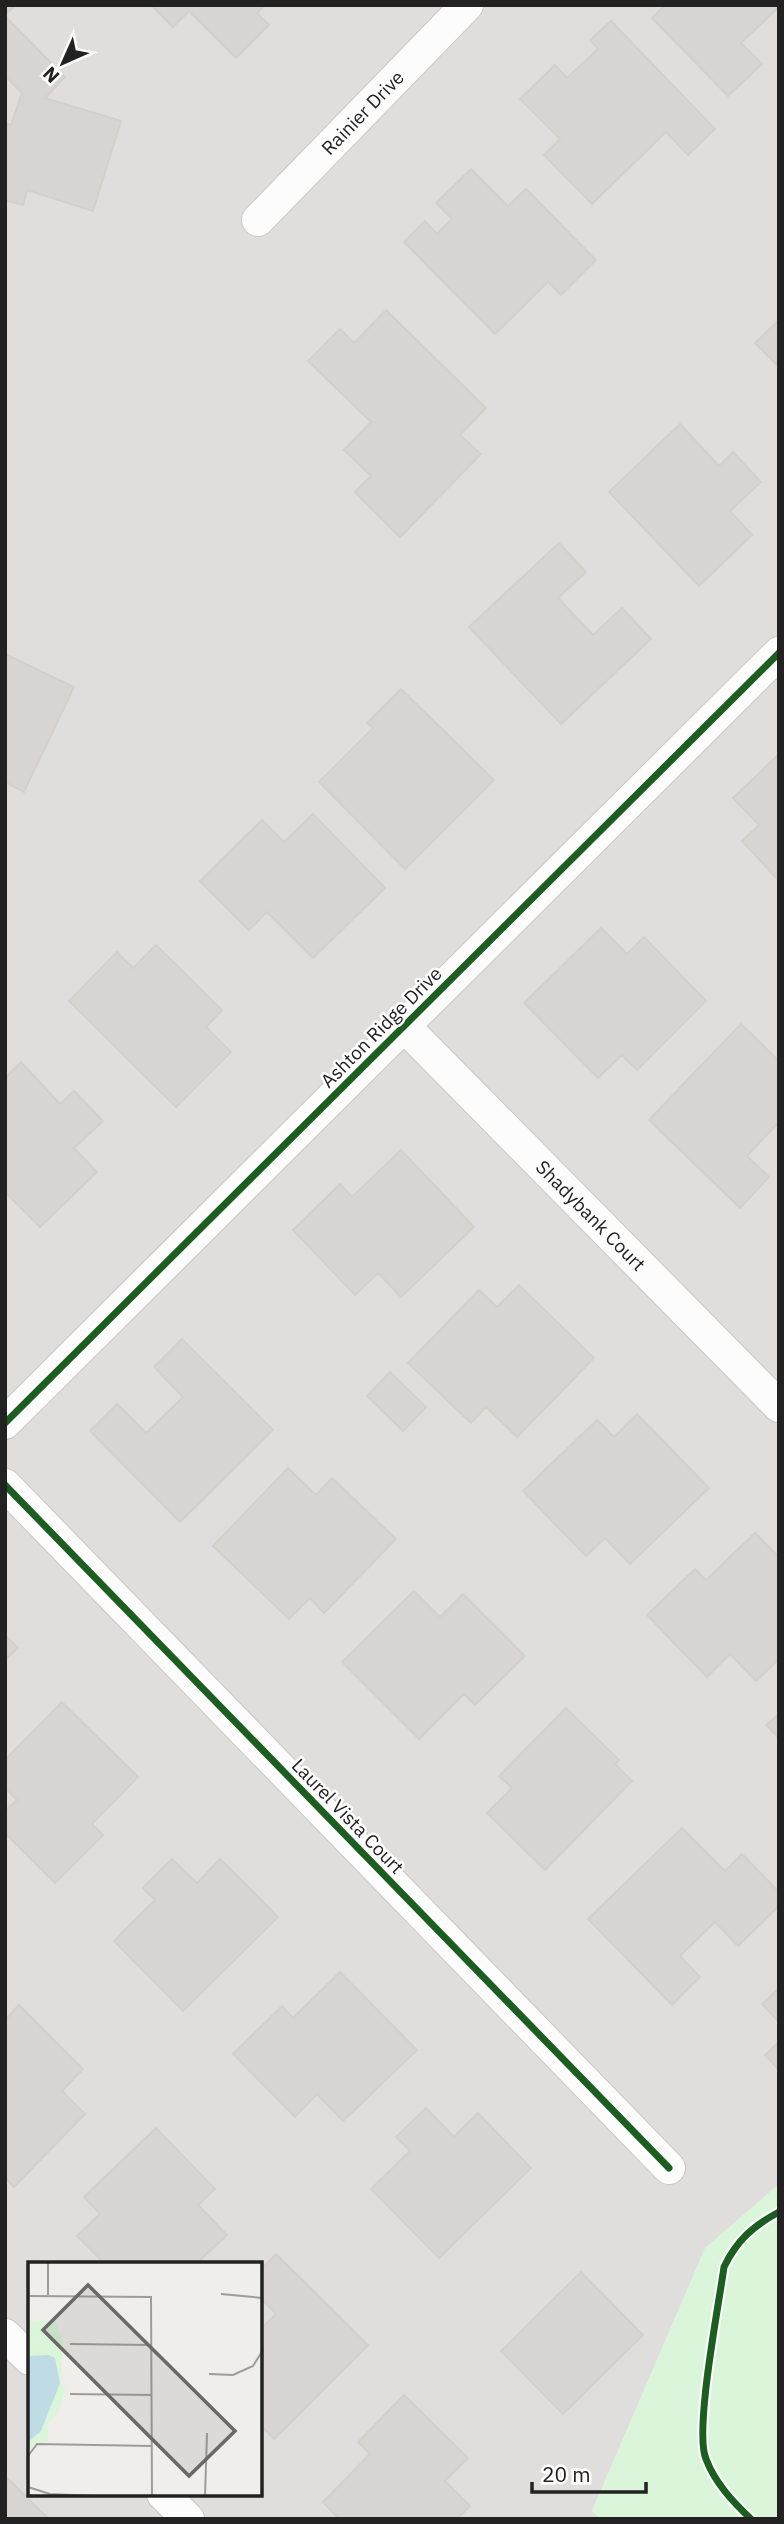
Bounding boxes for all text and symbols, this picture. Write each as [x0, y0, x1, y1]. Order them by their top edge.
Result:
north arrow [28, 28, 98, 98]
text: N [38, 62, 64, 88]
street label: Rainier Drive [316, 65, 409, 160]
street label: Ashton Ridge Drive [315, 961, 447, 1093]
street label: Shadybank Court [531, 1155, 651, 1276]
street label: Laurel Vista Court [287, 1753, 409, 1879]
inset map [28, 2262, 262, 2496]
scale bar [532, 2450, 646, 2494]
text: 20 m [542, 2460, 591, 2488]

